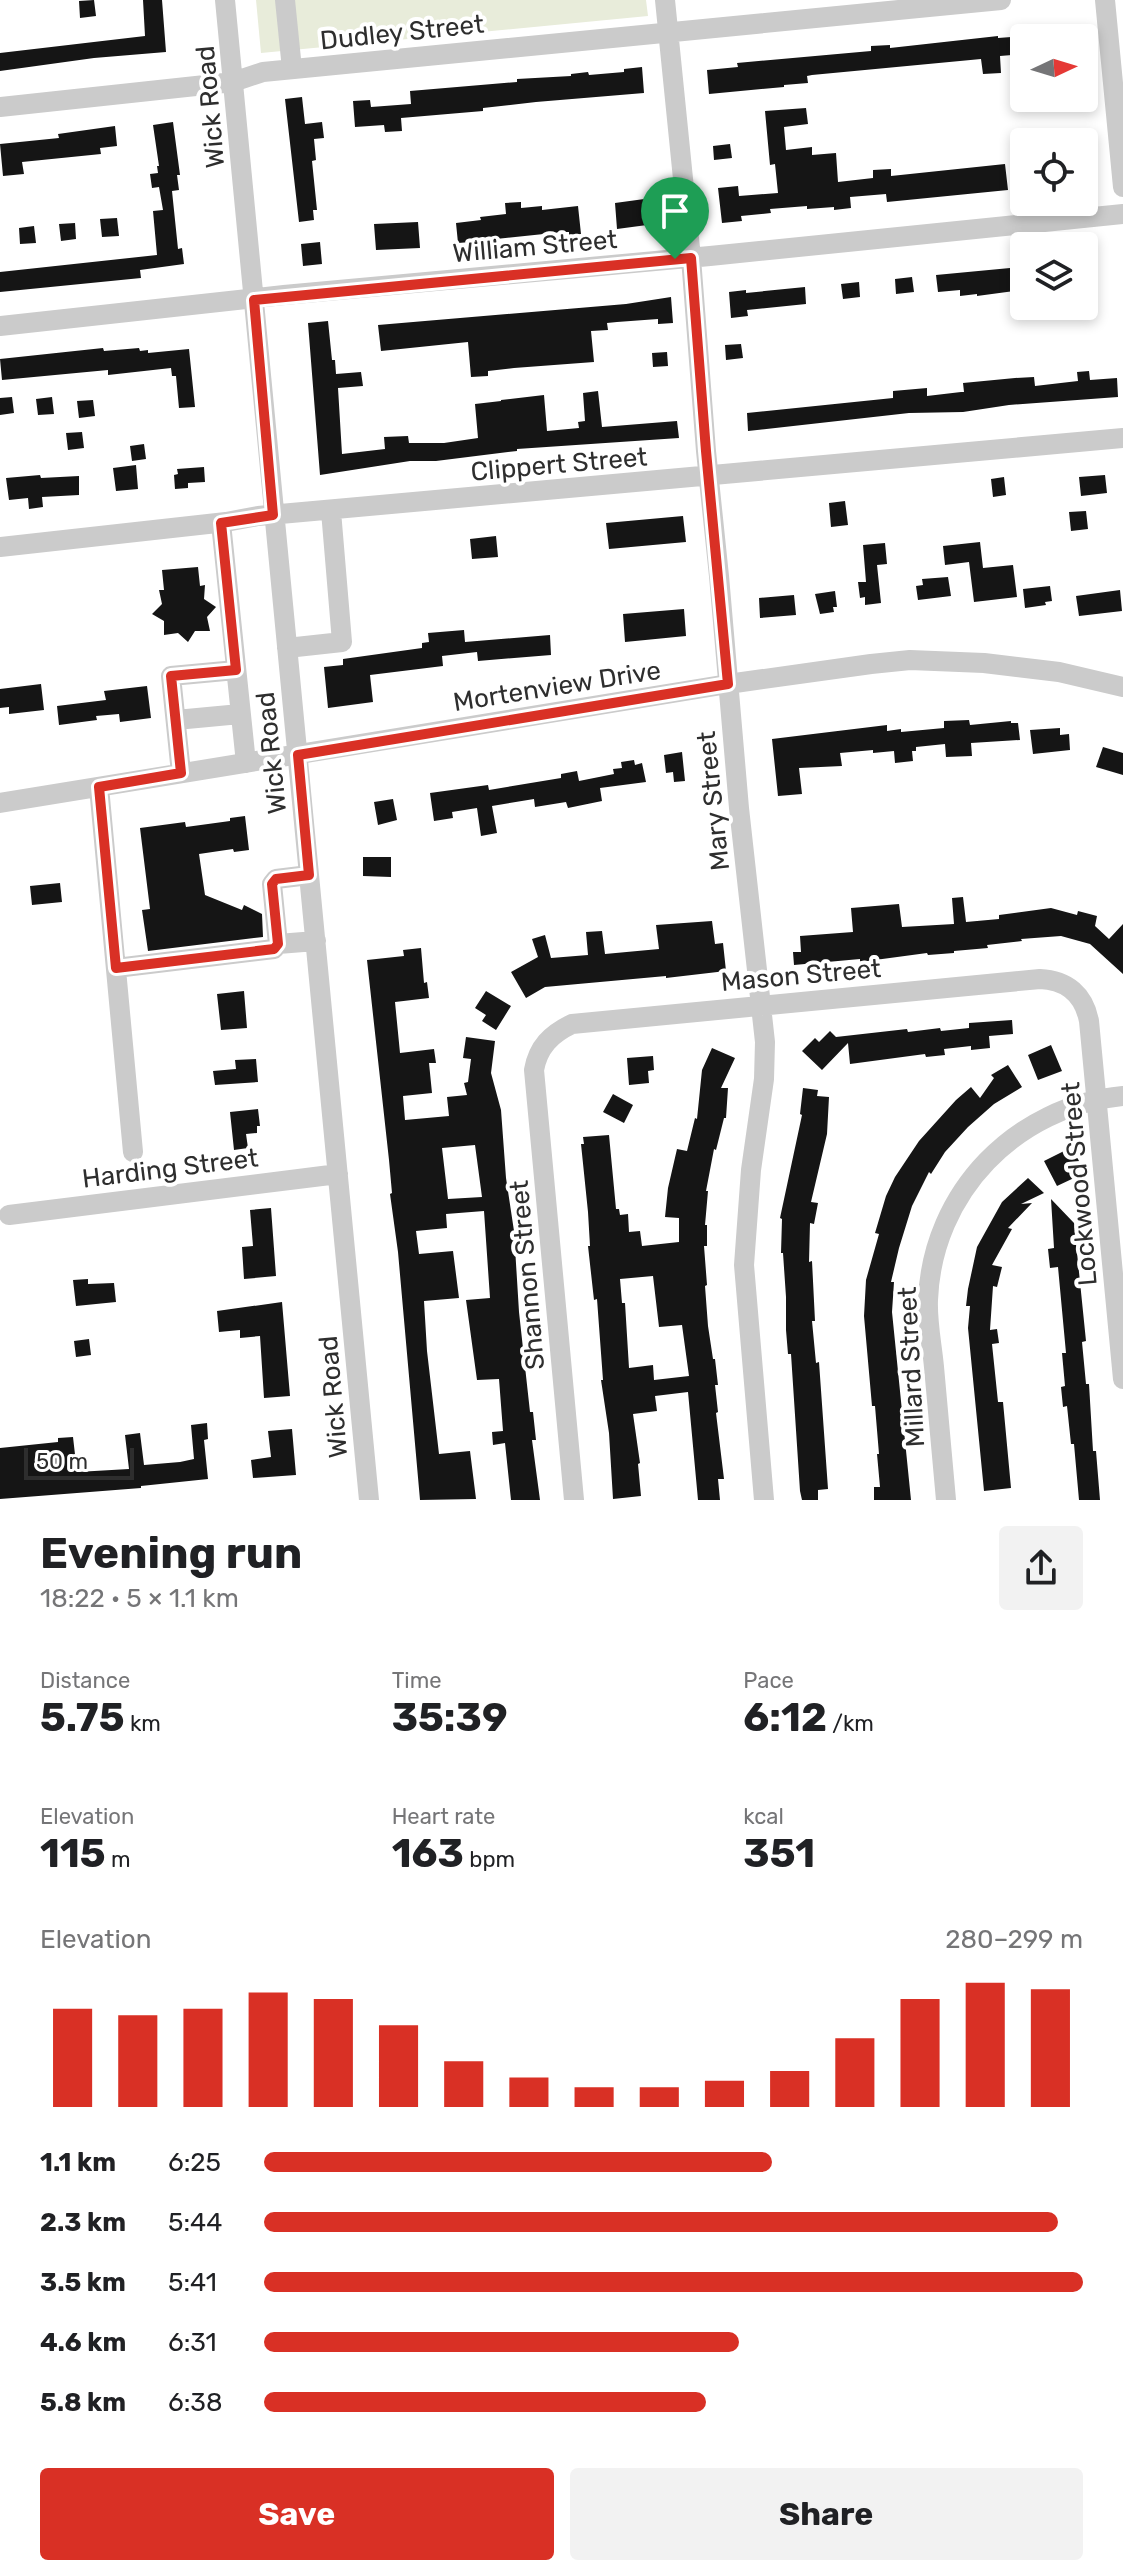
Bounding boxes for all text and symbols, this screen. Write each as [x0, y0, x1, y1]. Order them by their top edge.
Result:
street label: Dudley Street [319, 8, 486, 57]
north arrow [1010, 24, 1098, 112]
map controls [1010, 24, 1098, 320]
street label: Wick Road [190, 45, 231, 169]
button: locate [1010, 128, 1098, 216]
pin [641, 177, 709, 259]
icon: arrive [653, 189, 697, 233]
street label: William Street [451, 224, 619, 269]
button: layers [1010, 232, 1098, 320]
street label: Clippert Street [469, 441, 649, 488]
street label: Mortenview Drive [451, 655, 663, 718]
street label: Wick Road [250, 690, 293, 816]
street label: Mary Street [691, 730, 736, 872]
street label: Mason Street [720, 953, 882, 998]
street label: Lockwood Street [1055, 1081, 1104, 1287]
street label: Harding Street [80, 1142, 260, 1195]
street label: Shannon Street [504, 1179, 551, 1371]
street label: Millard Street [892, 1286, 931, 1448]
street label: Wick Road [313, 1335, 354, 1459]
scale bar [24, 1444, 134, 1480]
text: 50 m [36, 1448, 88, 1475]
button: share [999, 1526, 1083, 1610]
text: Evening run [40, 1527, 302, 1579]
text: 18:22 · 5 × 1.1 km [40, 1583, 239, 1614]
text: Distance [40, 1667, 130, 1694]
text: Time [392, 1667, 442, 1694]
text: Pace [743, 1667, 794, 1694]
text: 5.75 [40, 1694, 125, 1741]
text: 35:39 [392, 1694, 508, 1741]
text: 6:12 [743, 1694, 827, 1741]
text: km [125, 1710, 161, 1737]
text: /km [827, 1710, 874, 1737]
text: Elevation [40, 1803, 134, 1830]
text: Heart rate [392, 1803, 495, 1830]
text: kcal [743, 1803, 784, 1830]
text: 115 [40, 1830, 106, 1877]
text: 163 [392, 1830, 464, 1877]
text: 351 [743, 1830, 815, 1877]
text: m [106, 1846, 131, 1873]
text: bpm [464, 1846, 515, 1873]
text: Elevation [40, 1924, 151, 1955]
text: 280–299 m [945, 1924, 1083, 1955]
text: 1.1 km [40, 2147, 116, 2178]
text: 6:25 [168, 2147, 221, 2178]
text: 2.3 km [40, 2207, 126, 2238]
text: 5:44 [168, 2207, 222, 2238]
text: 3.5 km [40, 2267, 126, 2298]
text: 5:41 [168, 2267, 217, 2298]
text: 4.6 km [40, 2327, 126, 2358]
text: 6:31 [168, 2327, 217, 2358]
text: 5.8 km [40, 2387, 126, 2418]
text: 6:38 [168, 2387, 223, 2418]
button: Save [40, 2468, 554, 2560]
button: Share [570, 2468, 1083, 2560]

